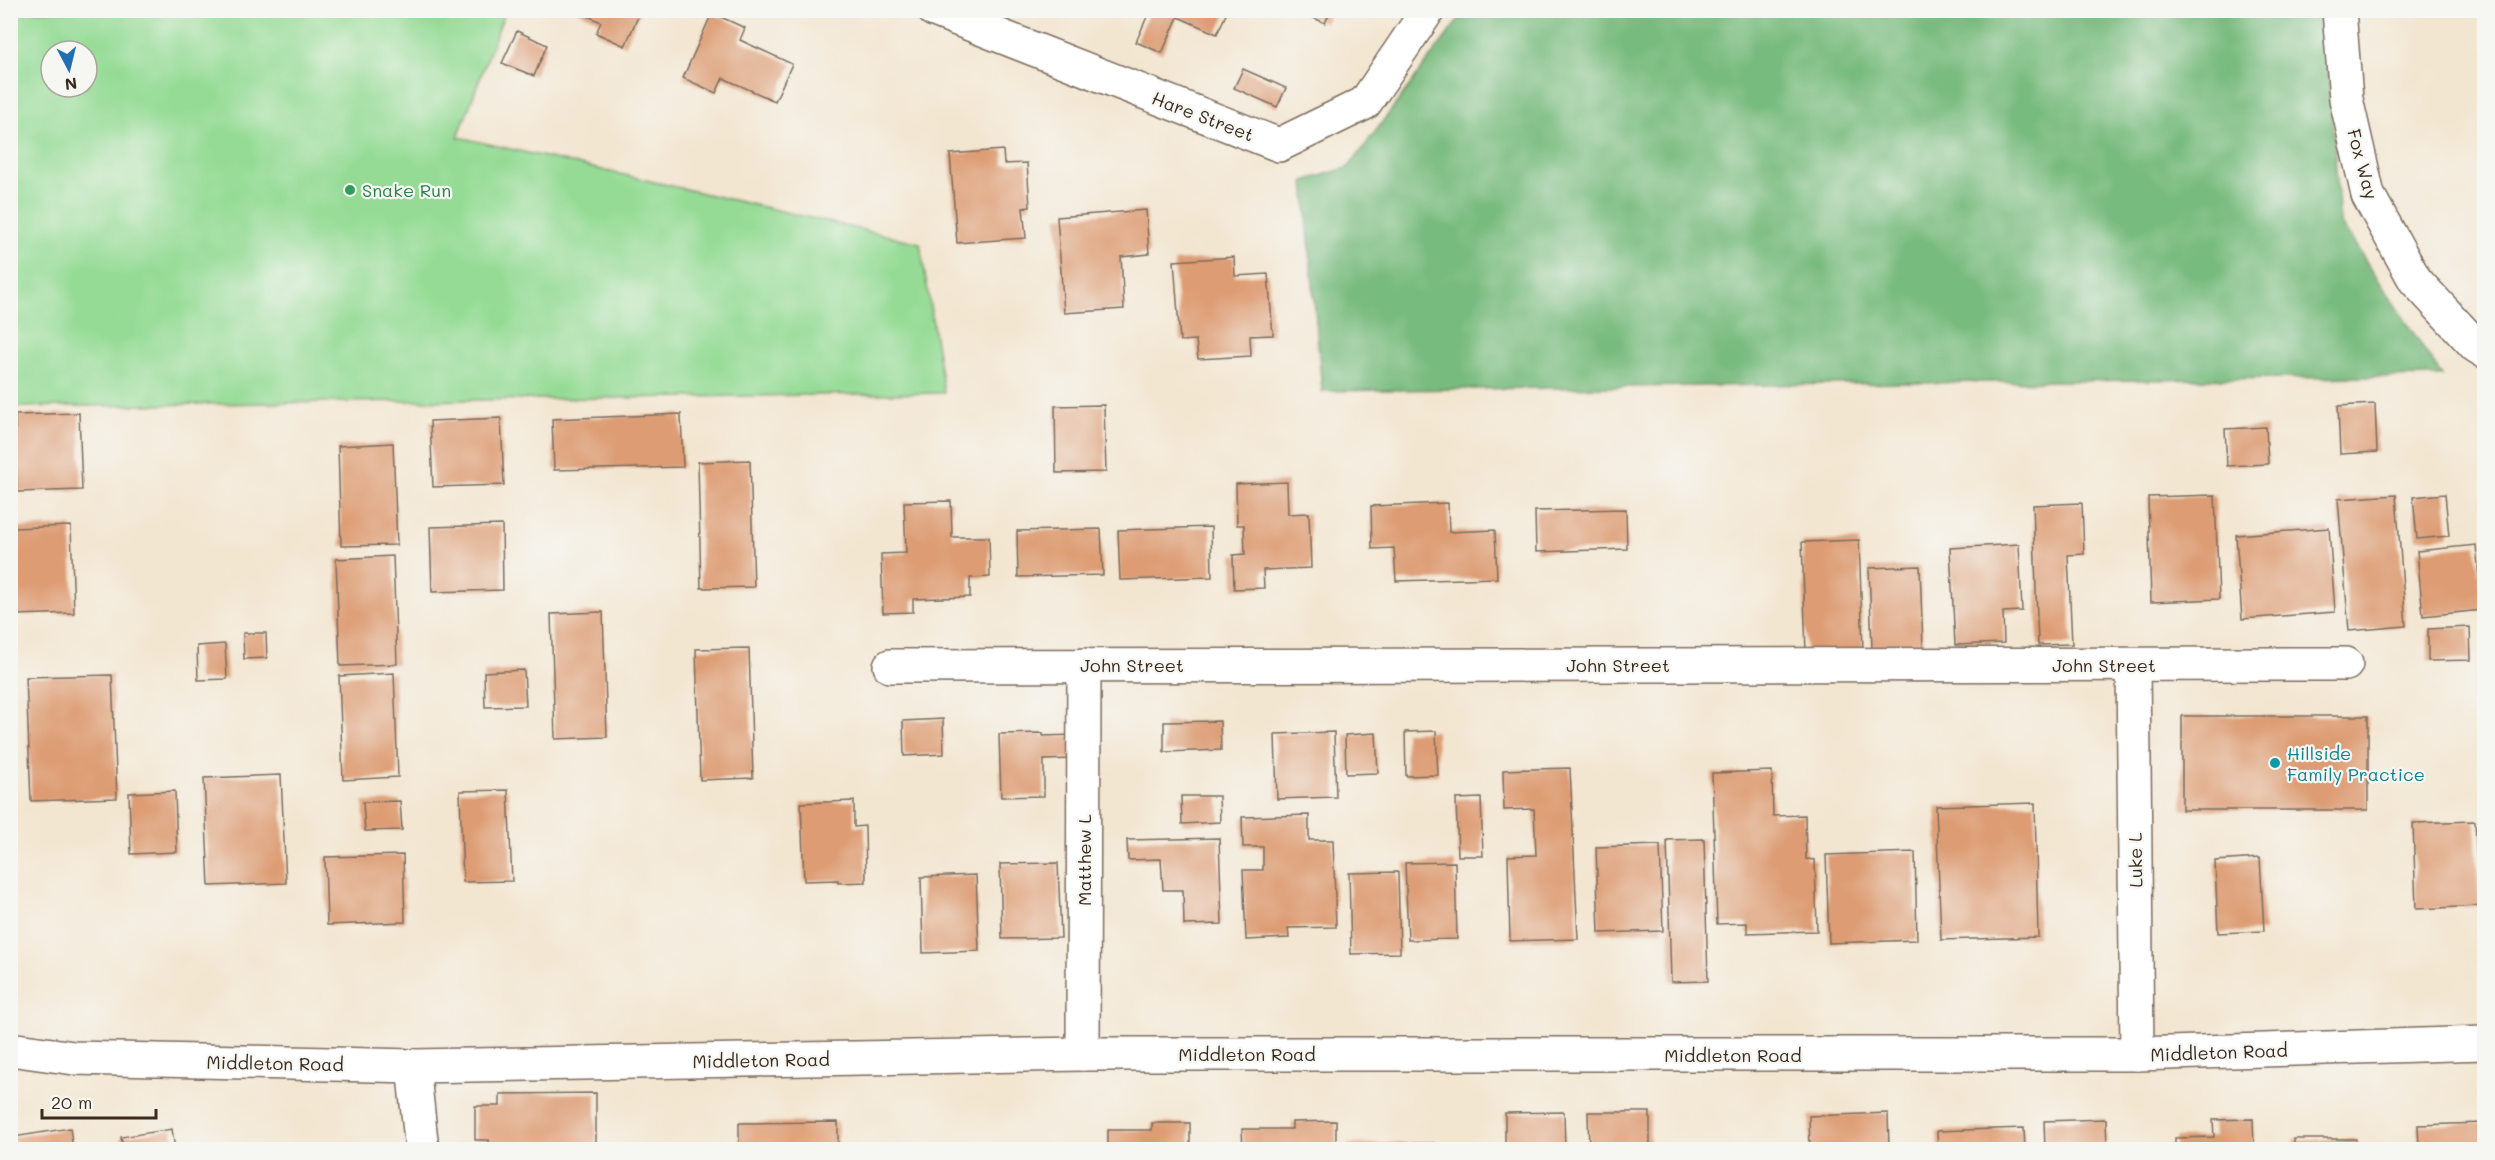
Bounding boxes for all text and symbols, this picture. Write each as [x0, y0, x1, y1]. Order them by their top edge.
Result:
north arrow [39, 39, 99, 99]
text: N [64, 73, 78, 96]
street label: Hare Street [1149, 86, 1257, 146]
street label: Fox Way [2342, 126, 2384, 202]
place label: Snake Run [362, 178, 451, 202]
marker: Snake Run [343, 183, 357, 197]
street label: John Street [1080, 653, 1184, 677]
street label: John Street [1566, 653, 1670, 677]
street label: John Street [2052, 653, 2156, 677]
place label: Hillside Family Practice [2287, 741, 2425, 786]
marker: Hillside Family Practice [2268, 756, 2282, 770]
street label: Matthew L [1072, 814, 1096, 906]
street label: Luke L [2123, 832, 2147, 888]
street label: Middleton Road [2150, 1038, 2288, 1066]
street label: Middleton Road [1178, 1042, 1316, 1066]
street label: Middleton Road [1664, 1043, 1802, 1067]
street label: Middleton Road [692, 1047, 830, 1073]
street label: Middleton Road [206, 1050, 344, 1076]
scale bar [42, 1082, 156, 1120]
text: 20 m [51, 1090, 92, 1114]

